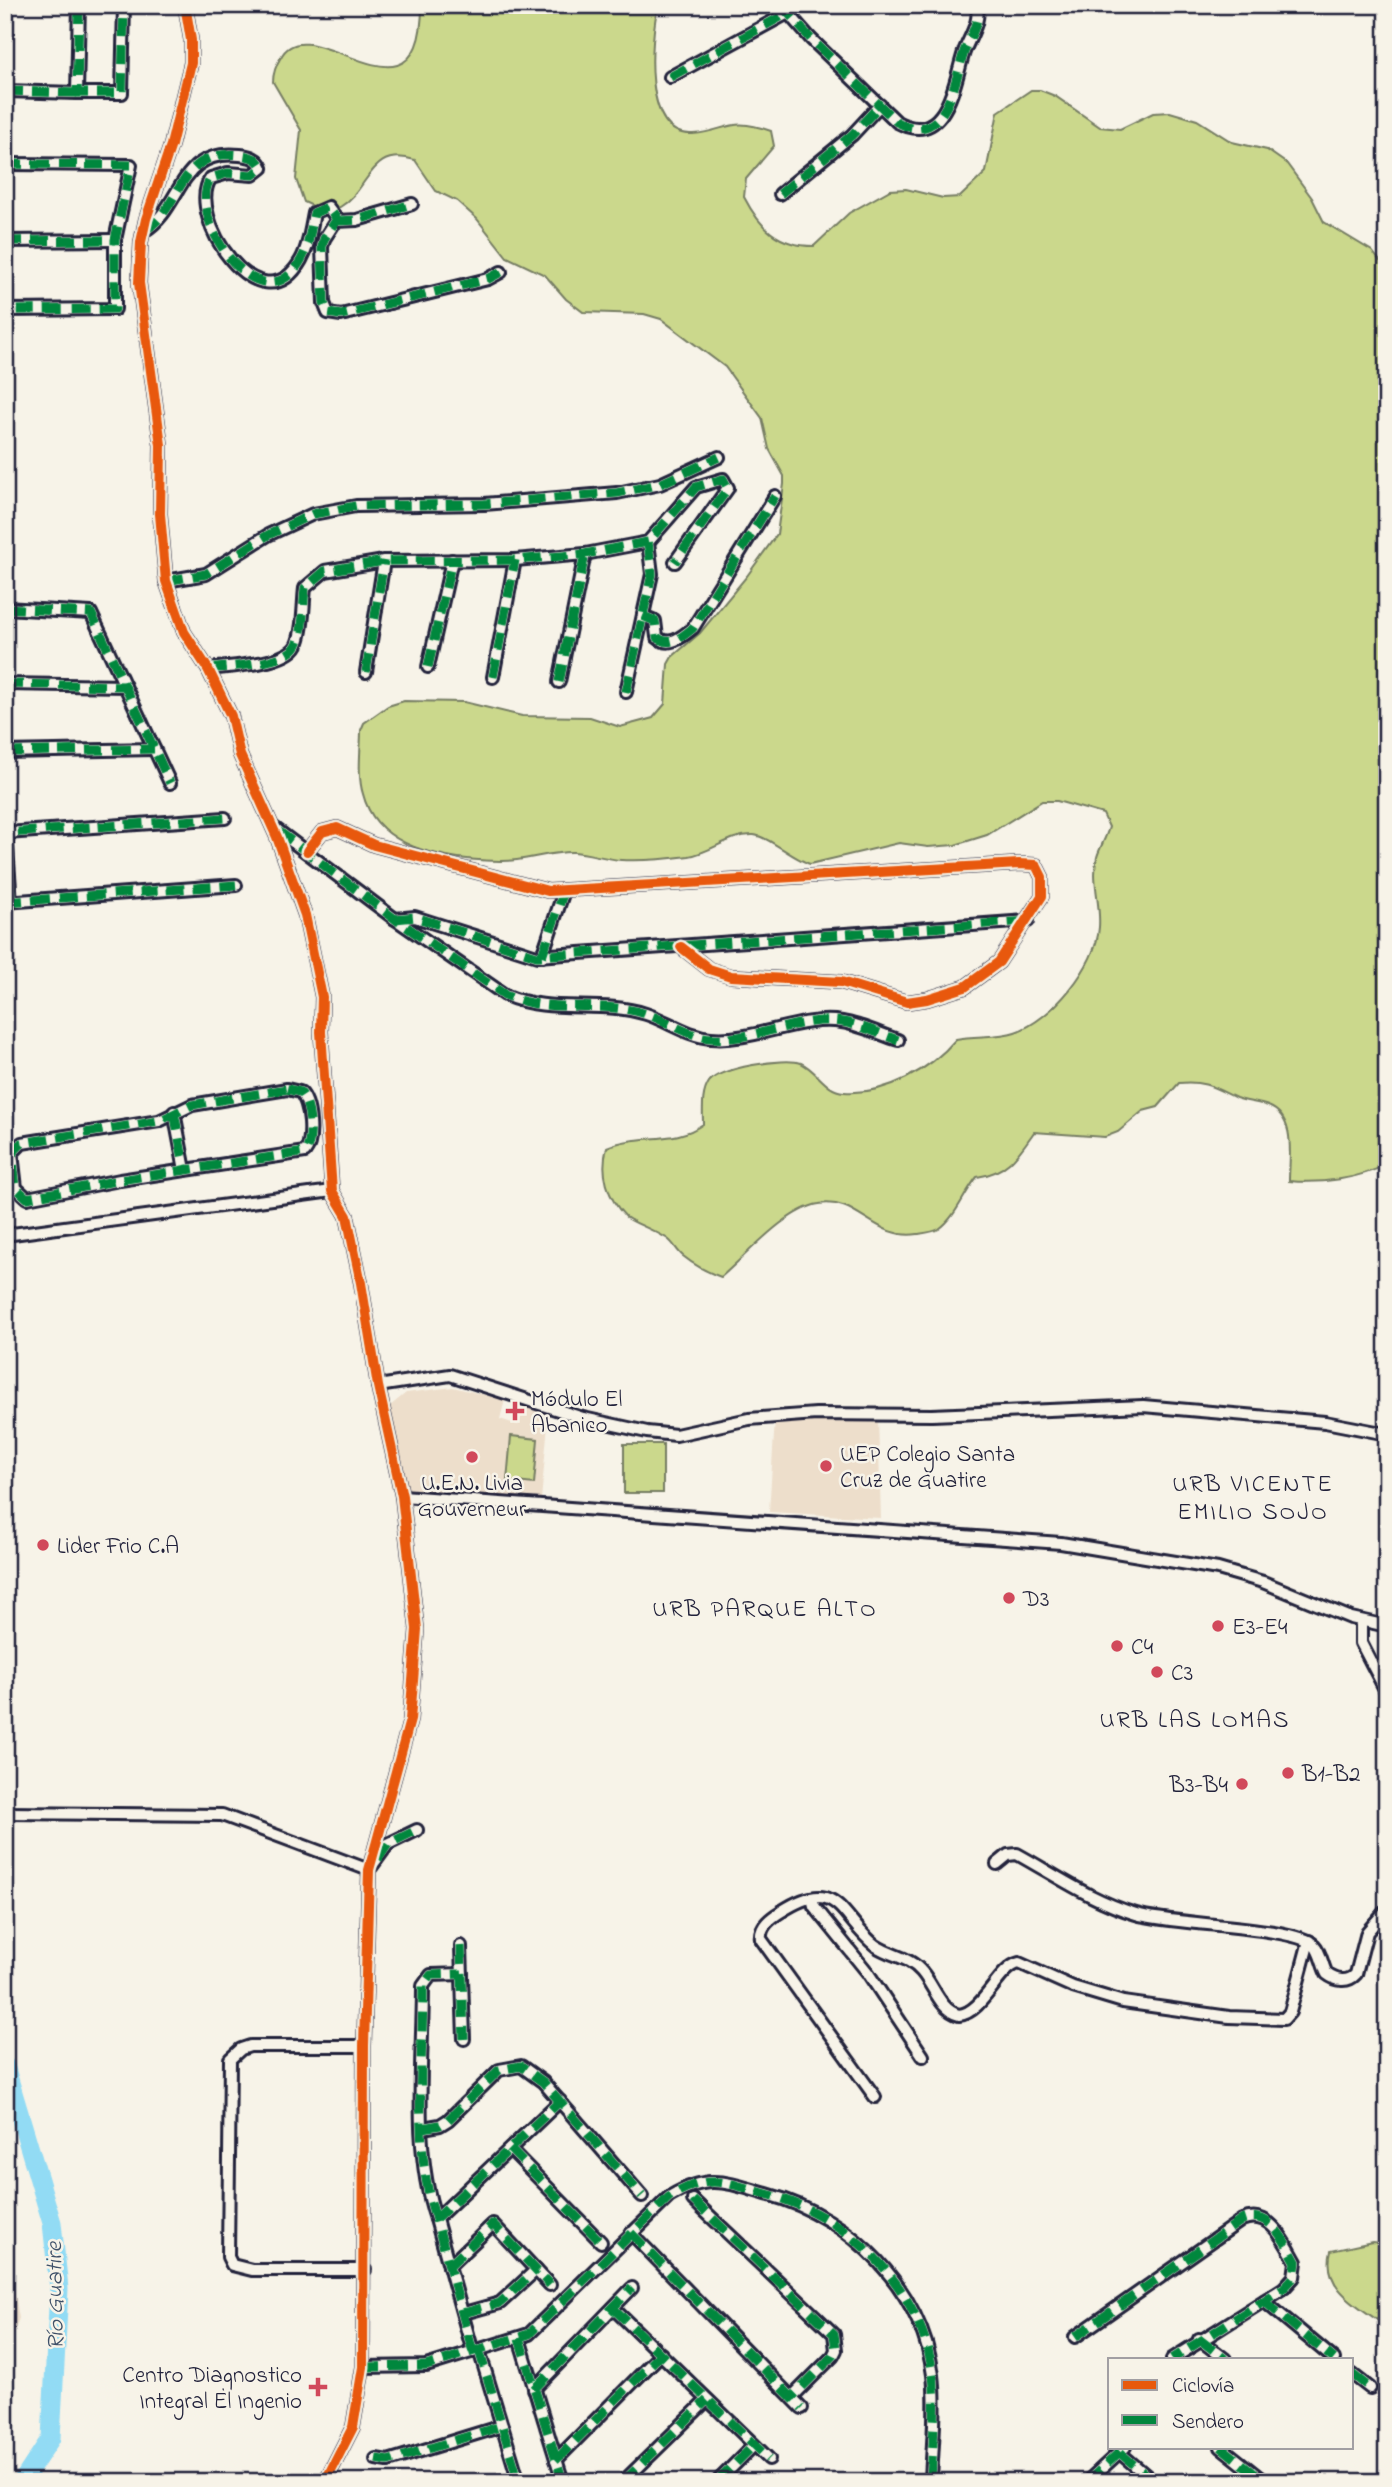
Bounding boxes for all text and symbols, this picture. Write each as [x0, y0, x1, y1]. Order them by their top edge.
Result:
place label: Módulo El Abanico [531, 1384, 622, 1443]
marker: Módulo El Abanico [505, 1401, 525, 1421]
place label: UEP Colegio Santa Cruz de Guatire [840, 1439, 1015, 1498]
marker: U.E.N. Livia Gouverneur [464, 1449, 480, 1465]
marker: UEP Colegio Santa Cruz de Guatire [818, 1458, 834, 1474]
place label: U.E.N. Livia Gouverneur [418, 1468, 527, 1527]
district label: URB VICENTE EMILIO SOJO [1172, 1468, 1334, 1531]
place label: Lider Frio C.A [57, 1531, 179, 1564]
marker: Lider Frio C.A [35, 1537, 51, 1553]
place label: D3 [1022, 1584, 1049, 1617]
marker: D3 [1001, 1590, 1017, 1606]
district label: URB PARQUE ALTO [652, 1593, 878, 1628]
place label: E3-E4 [1232, 1612, 1288, 1645]
marker: E3-E4 [1210, 1618, 1226, 1634]
place label: C4 [1131, 1632, 1154, 1665]
marker: C4 [1109, 1638, 1125, 1654]
place label: C3 [1171, 1658, 1193, 1691]
marker: C3 [1149, 1664, 1165, 1680]
district label: URB LAS LOMAS [1099, 1704, 1291, 1739]
place label: B1-B2 [1301, 1759, 1360, 1792]
marker: B1-B2 [1280, 1765, 1296, 1781]
place label: B3-B4 [1168, 1770, 1229, 1803]
marker: B3-B4 [1234, 1776, 1250, 1792]
water label: Río Guatire [38, 2240, 75, 2350]
legend [1108, 2358, 1354, 2448]
place label: Centro Diagnostico Integral El Ingenio [122, 2360, 302, 2420]
text: Ciclovía [1172, 2372, 1234, 2402]
marker: Centro Diagnostico Integral El Ingenio [308, 2377, 328, 2397]
text: Sendero [1172, 2408, 1244, 2438]

